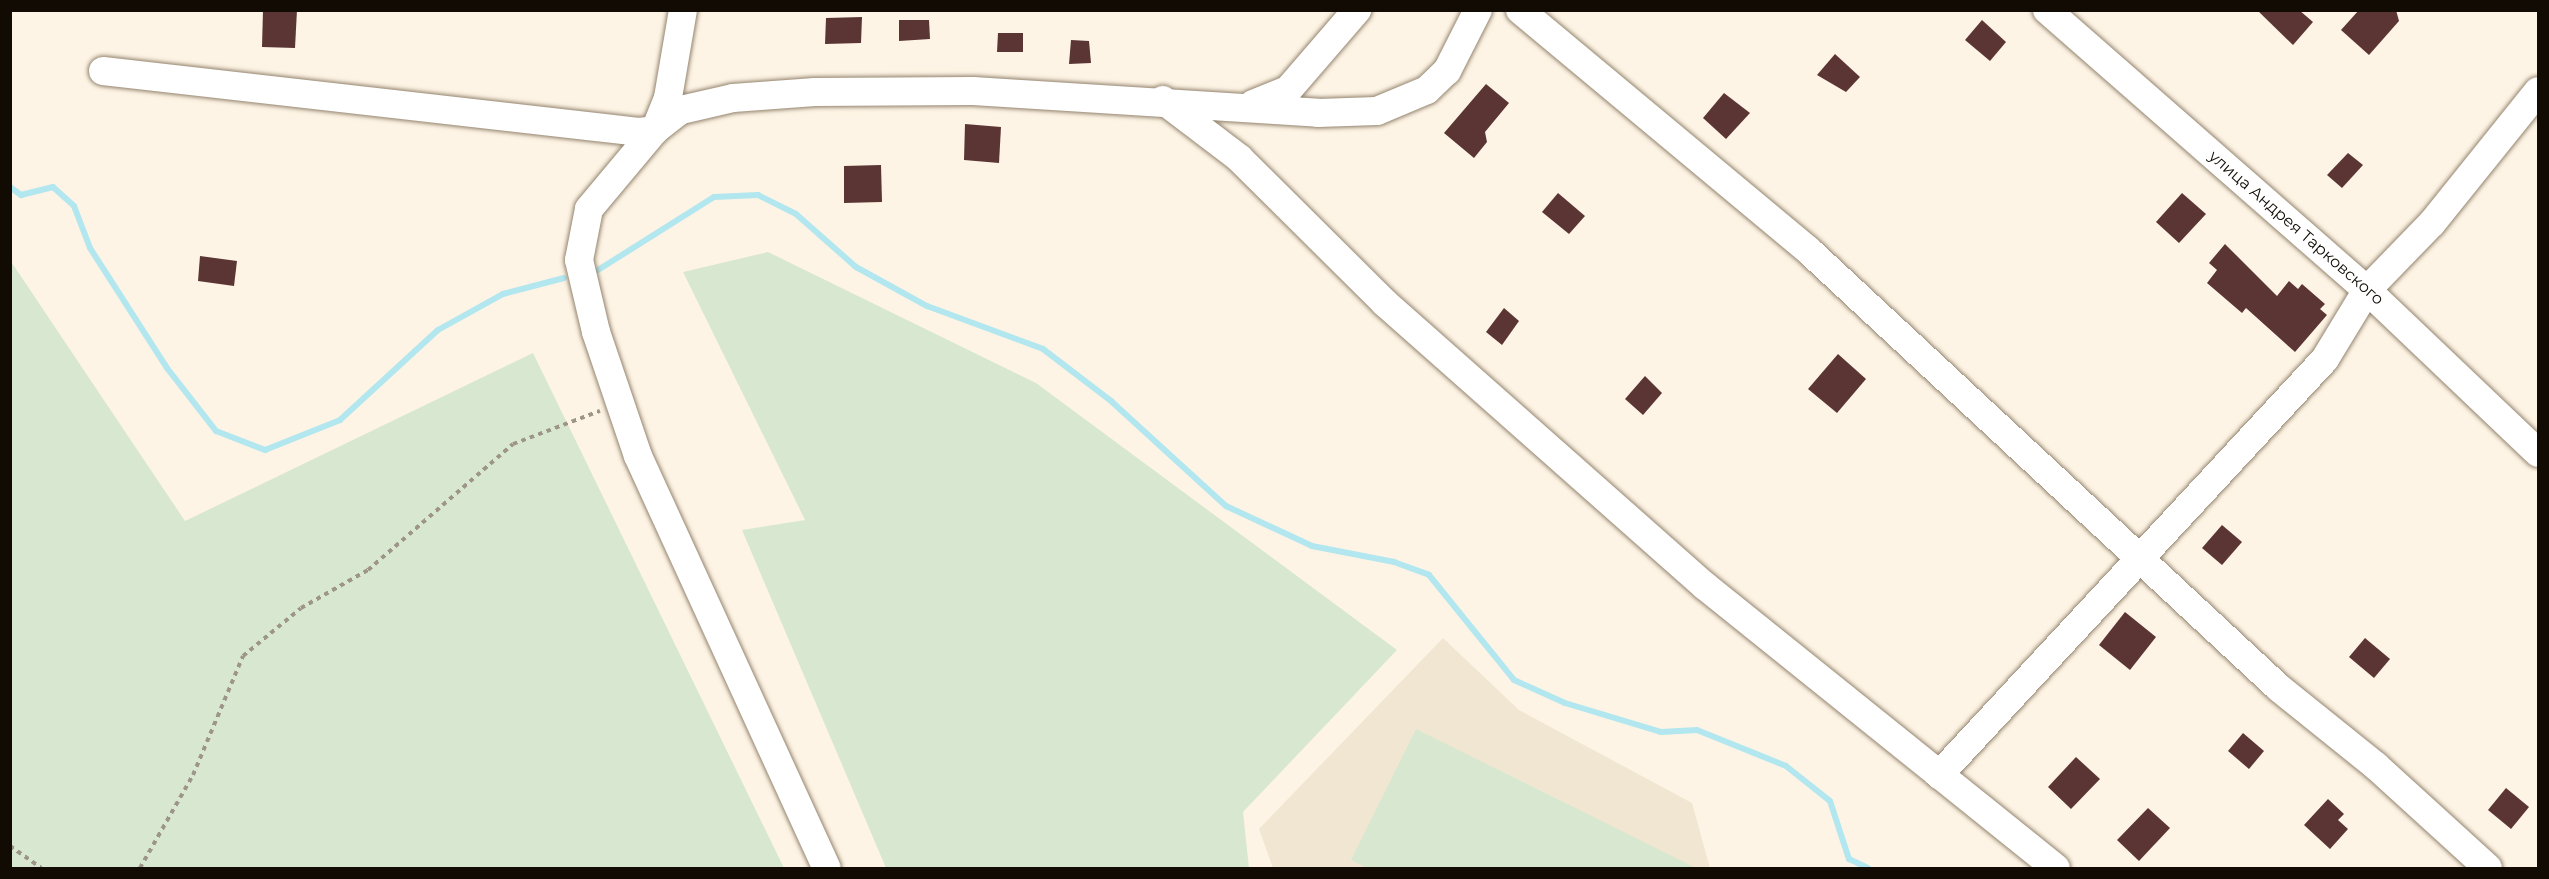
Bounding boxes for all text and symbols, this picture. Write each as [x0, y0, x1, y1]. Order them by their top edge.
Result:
street label: улица Андрея Тарковского [2205, 147, 2387, 309]

